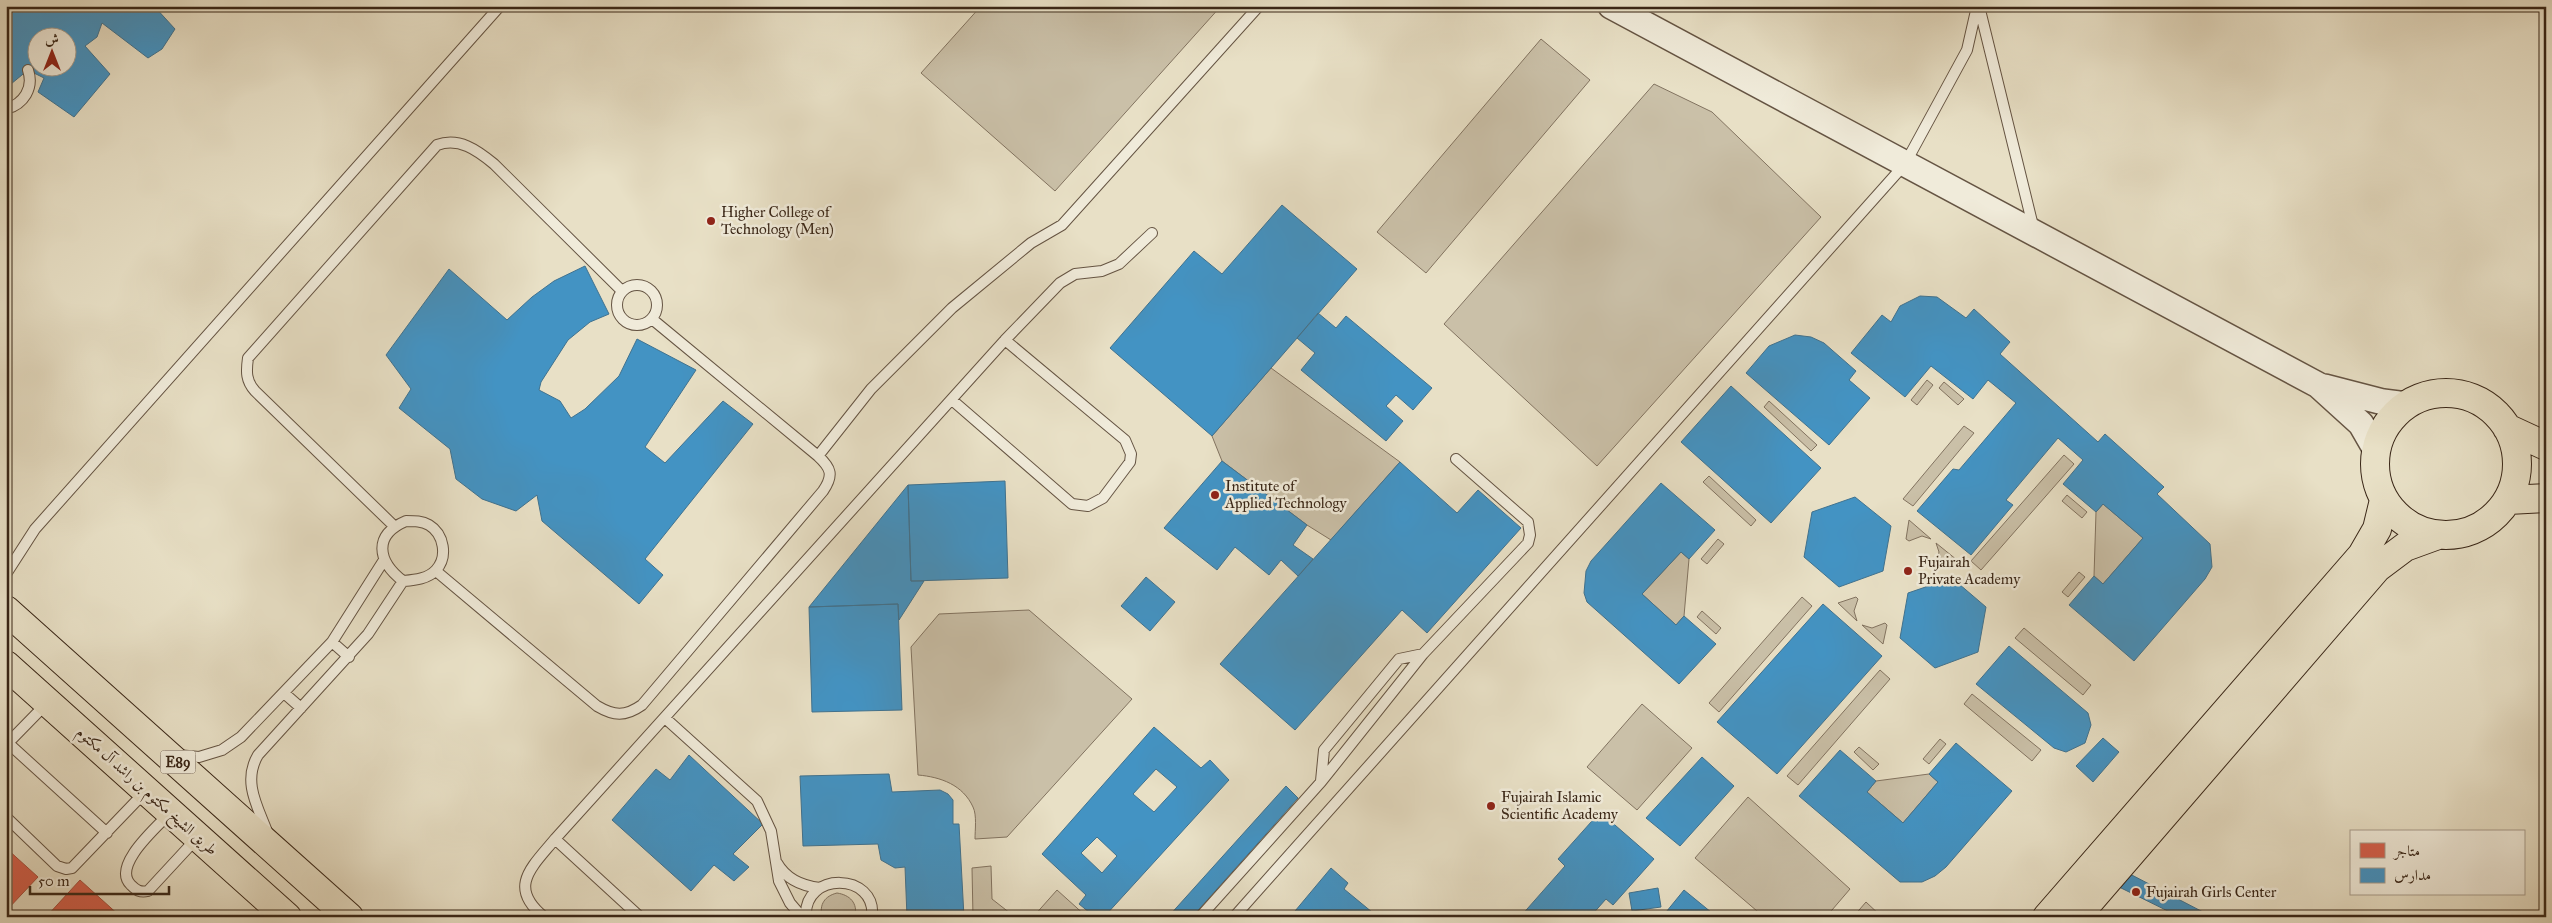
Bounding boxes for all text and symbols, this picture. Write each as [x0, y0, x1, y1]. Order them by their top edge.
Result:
north arrow [28, 28, 78, 78]
text: ش [45, 31, 59, 48]
place label: Higher College of Technology (Men) [721, 203, 834, 239]
marker: Higher College of Technology (Men) [705, 215, 717, 227]
place label: Institute of Applied Technology [1224, 477, 1348, 512]
marker: Institute of Applied Technology [1209, 489, 1221, 501]
place label: Fujairah Private Academy [1918, 553, 2021, 588]
marker: Fujairah Private Academy [1902, 565, 1914, 577]
street label: طريق الشيخ مكتوم بن راشد آل مكتوم [70, 723, 221, 863]
road number: E89 [160, 750, 196, 774]
place label: Fujairah Islamic Scientific Academy [1501, 788, 1619, 823]
marker: Fujairah Islamic Scientific Academy [1485, 800, 1497, 812]
legend [2350, 830, 2524, 896]
text: متاجر [2392, 842, 2420, 860]
scale bar [30, 863, 169, 895]
text: مدارس [2394, 866, 2431, 884]
text: 50 m [38, 872, 70, 890]
place label: Fujairah Girls Center [2146, 883, 2277, 901]
marker: Fujairah Girls Center [2130, 886, 2142, 898]

